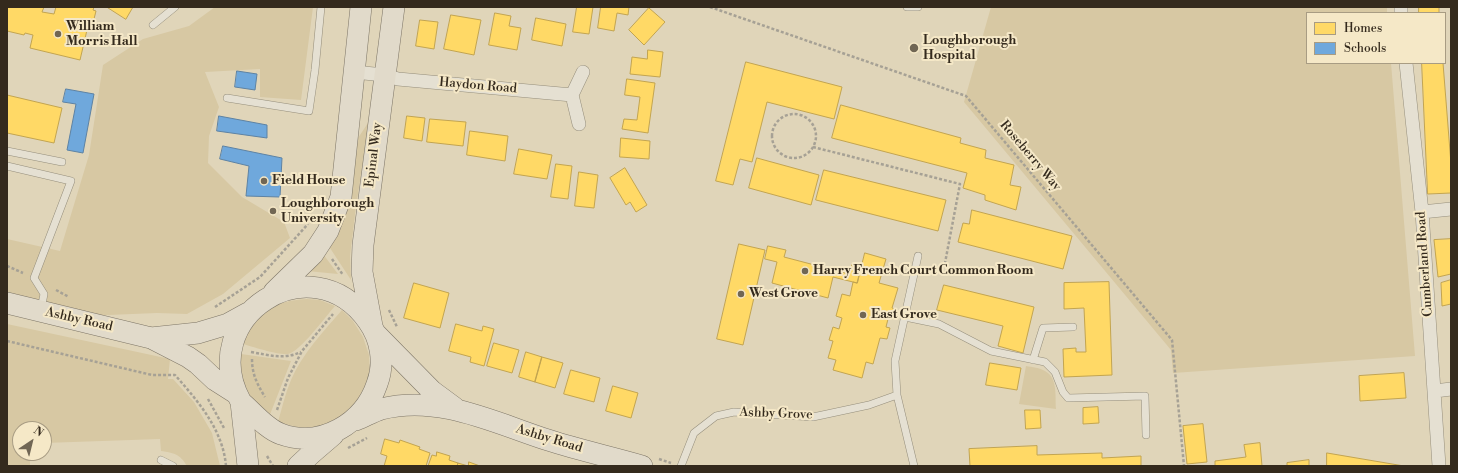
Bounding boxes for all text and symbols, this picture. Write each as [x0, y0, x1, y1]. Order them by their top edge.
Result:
legend [1306, 12, 1446, 64]
place label: William Morris Hall [66, 19, 137, 50]
text: Homes [1344, 21, 1382, 36]
marker: William Morris Hall [53, 29, 63, 39]
place label: Loughborough Hospital [923, 33, 1016, 64]
text: Schools [1344, 41, 1386, 56]
marker: Loughborough Hospital [908, 42, 920, 54]
street label: Haydon Road [438, 75, 518, 97]
street label: Roseberry Way [996, 118, 1064, 194]
street label: Epinal Way [362, 122, 386, 188]
place label: Field House [272, 173, 345, 189]
marker: Field House [259, 176, 269, 186]
place label: Loughborough University [281, 196, 374, 227]
marker: Loughborough University [268, 206, 278, 216]
street label: Cumberland Road [1414, 211, 1436, 317]
place label: Harry French Court Common Room [813, 263, 1033, 279]
marker: Harry French Court Common Room [800, 266, 810, 276]
place label: West Grove [749, 286, 818, 302]
marker: West Grove [736, 289, 746, 299]
street label: Ashby Road [44, 305, 114, 335]
place label: East Grove [871, 307, 937, 323]
marker: East Grove [858, 310, 868, 320]
street label: Ashby Grove [739, 405, 813, 423]
north arrow [12, 421, 52, 461]
street label: Ashby Road [514, 421, 584, 457]
text: N [31, 424, 46, 440]

